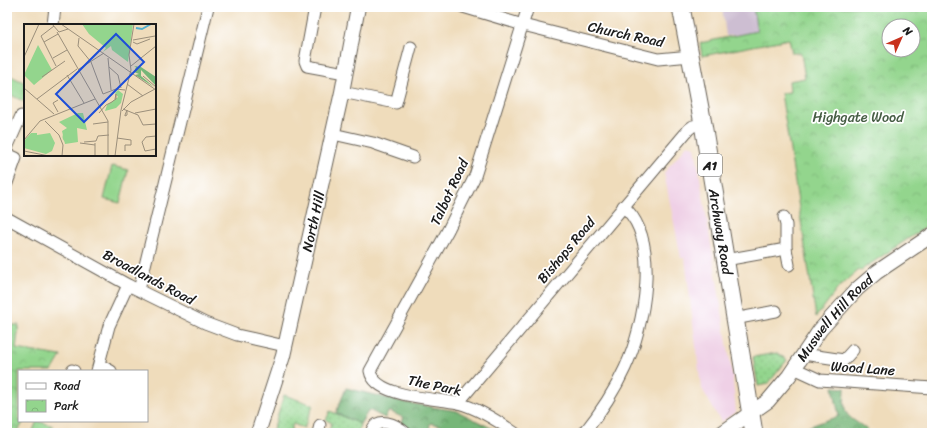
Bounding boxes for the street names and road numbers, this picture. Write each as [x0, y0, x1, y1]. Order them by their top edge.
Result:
street label: Church Road [585, 14, 668, 55]
street label: Talbot Road [423, 153, 477, 230]
road number: A1 [698, 154, 722, 176]
street label: Archway Road [701, 186, 740, 278]
street label: North Hill [295, 188, 333, 254]
street label: Bishops Road [531, 210, 603, 289]
street label: Broadlands Road [98, 243, 201, 313]
street label: Muswell Hill Road [790, 267, 881, 367]
street label: Wood Lane [830, 354, 896, 383]
street label: The Park [406, 368, 464, 403]

